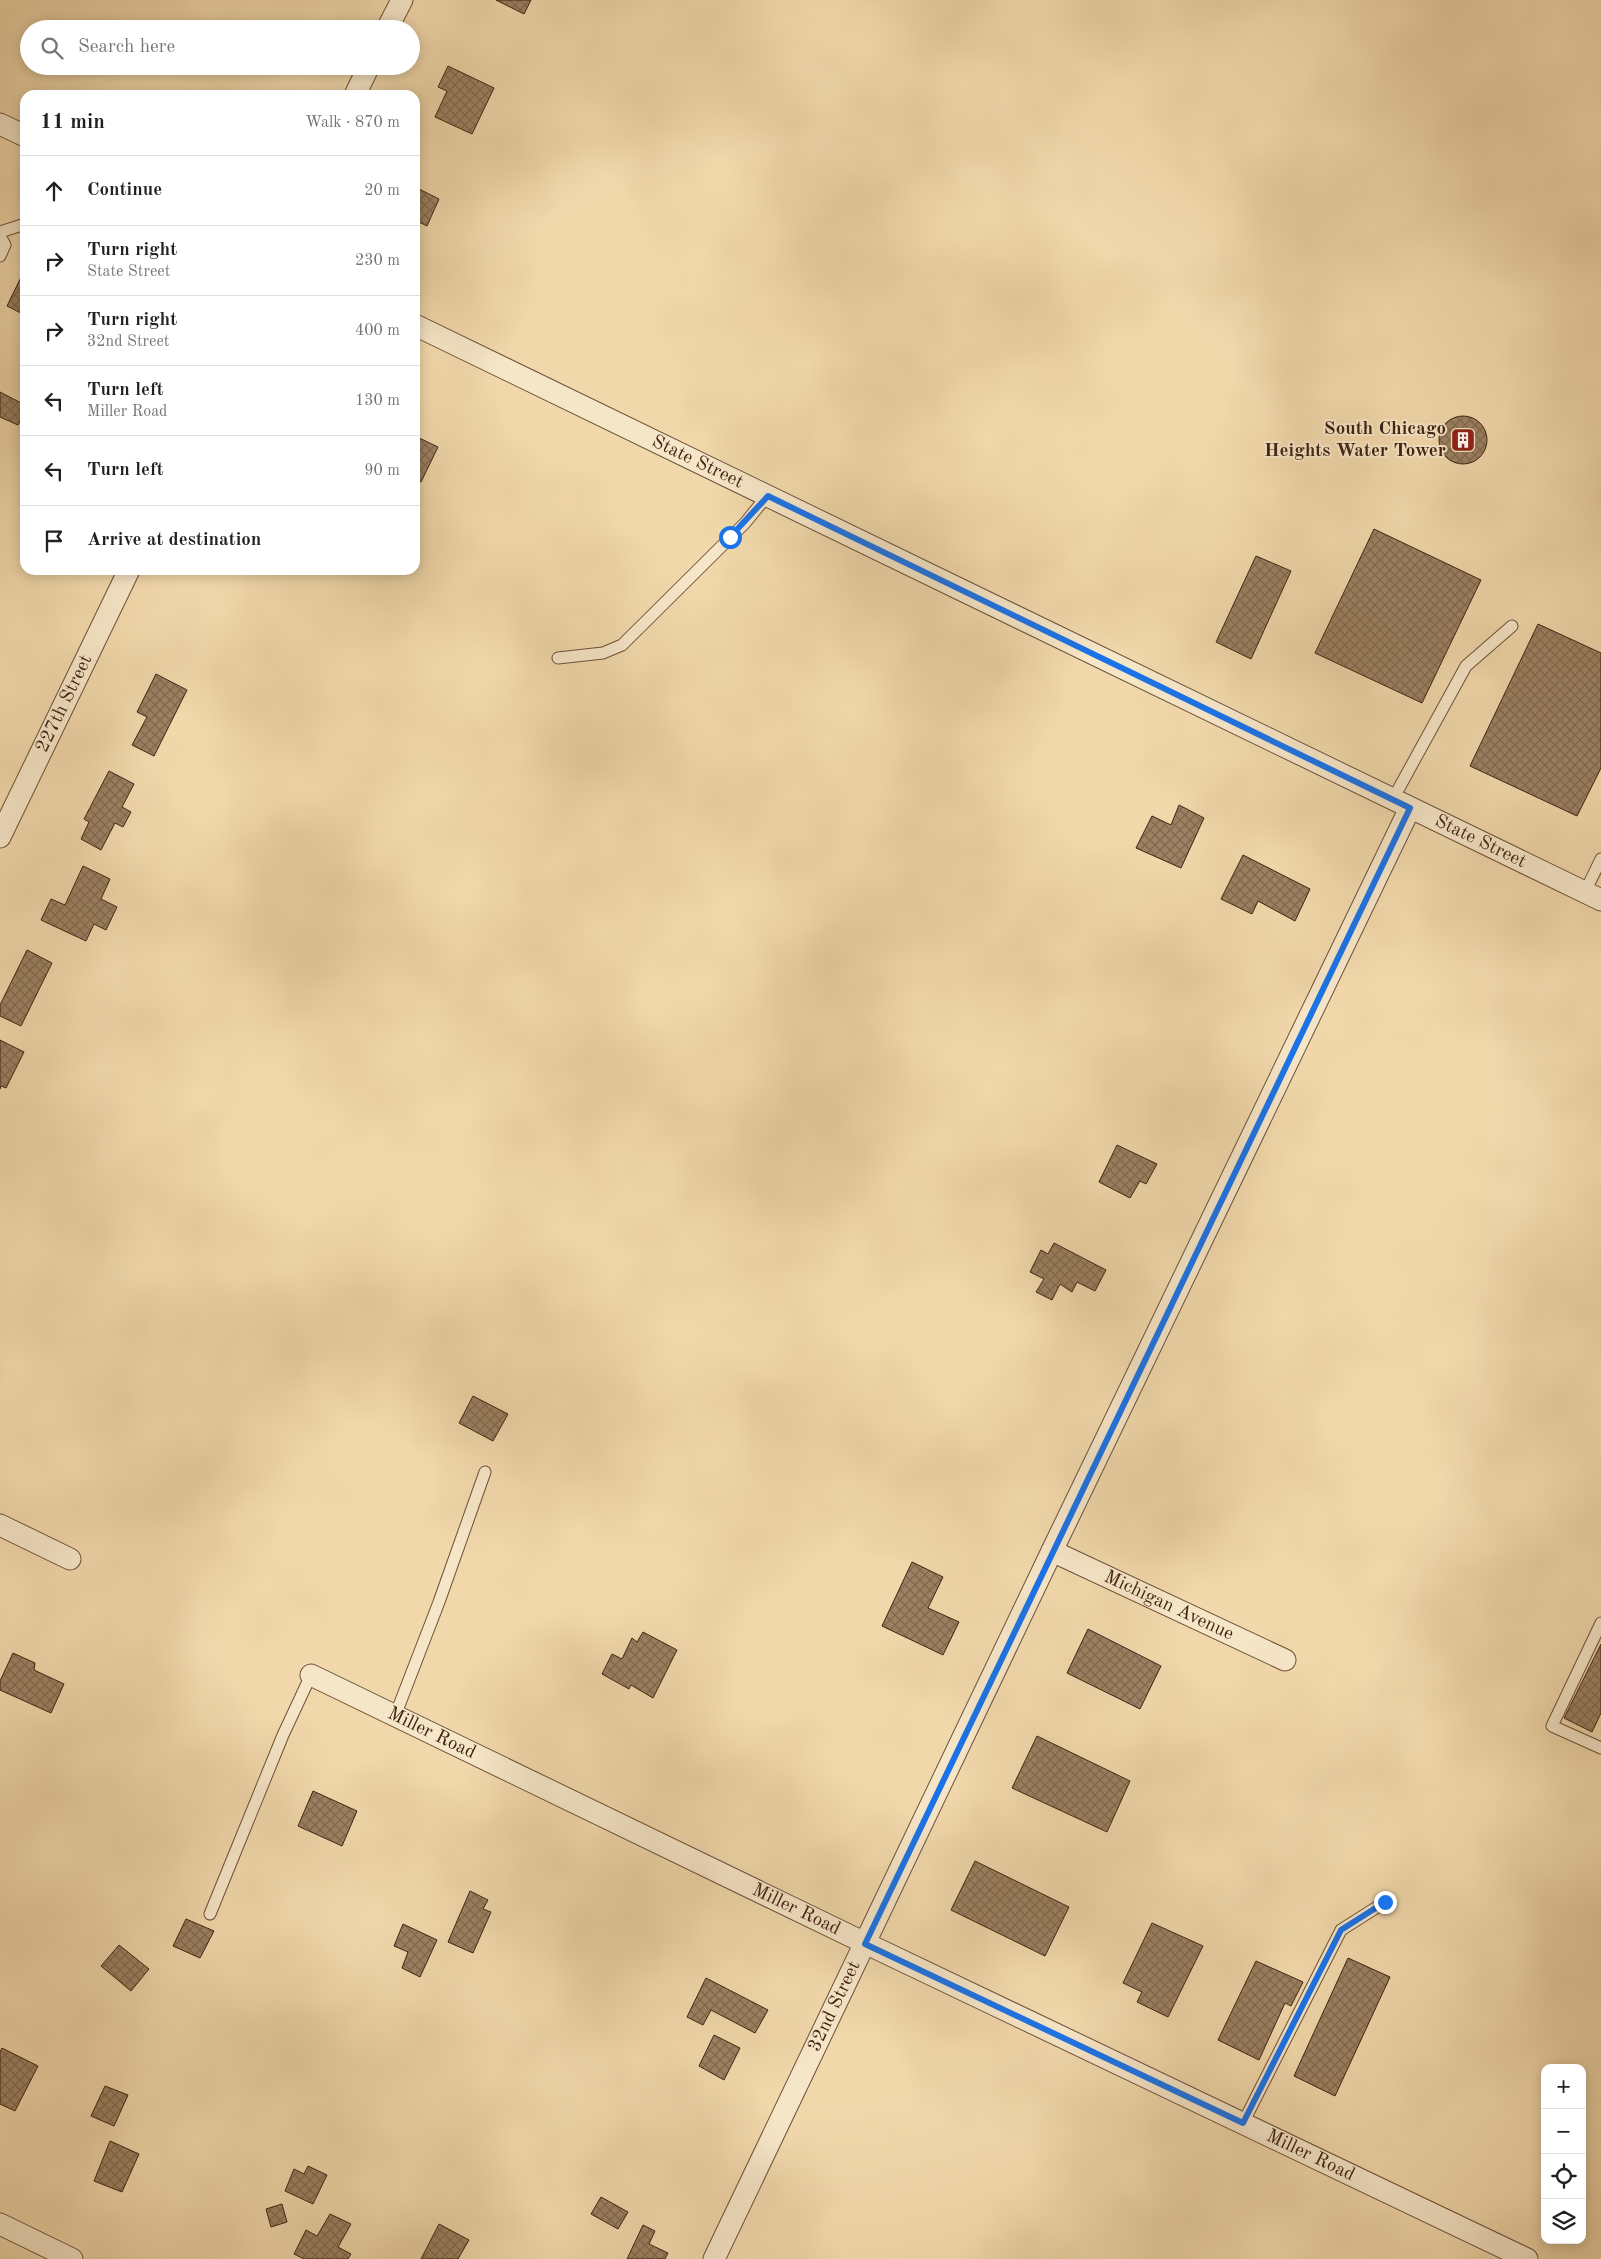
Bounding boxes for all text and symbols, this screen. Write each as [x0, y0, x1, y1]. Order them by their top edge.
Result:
search box [20, 20, 420, 75]
icon: search [38, 34, 66, 62]
text: Search here [78, 38, 175, 57]
text: 11 min [40, 112, 105, 133]
text: Walk · 870 m [305, 115, 400, 131]
icon: ahead [40, 177, 68, 205]
text: Continue [87, 181, 162, 200]
text: 20 m [364, 183, 400, 199]
text: Turn right [87, 241, 177, 260]
icon: right [40, 247, 68, 275]
text: 230 m [355, 253, 400, 269]
text: State Street [87, 264, 170, 280]
text: Turn right [87, 311, 177, 330]
icon: right [40, 317, 68, 345]
text: 400 m [355, 323, 400, 339]
text: 32nd Street [87, 334, 169, 350]
text: Turn left [87, 381, 164, 400]
icon: left [40, 387, 68, 415]
text: 130 m [355, 393, 400, 409]
text: Miller Road [87, 404, 167, 420]
place label: South Chicago Heights Water Tower [1264, 420, 1446, 461]
building icon: South Chicago Heights Water Tower [1450, 427, 1476, 453]
street label: State Street [649, 432, 746, 492]
icon: left [40, 457, 68, 485]
text: Turn left [87, 461, 164, 480]
text: 90 m [364, 463, 400, 479]
route start [719, 526, 742, 549]
icon: arrive [40, 527, 68, 555]
text: Arrive at destination [87, 531, 261, 550]
street label: 227th Street [33, 652, 96, 756]
street label: State Street [1432, 811, 1529, 872]
street label: Michigan Avenue [1101, 1567, 1237, 1644]
street label: Miller Road [384, 1704, 479, 1763]
street label: Miller Road [749, 1880, 843, 1939]
route end [1374, 1891, 1397, 1914]
street label: 32nd Street [805, 1958, 864, 2055]
map controls [1541, 2064, 1586, 2244]
button: + [1541, 2064, 1586, 2109]
button: − [1541, 2109, 1586, 2154]
street label: Miller Road [1263, 2126, 1358, 2185]
button: locate [1541, 2154, 1586, 2199]
button: layers [1541, 2199, 1586, 2244]

